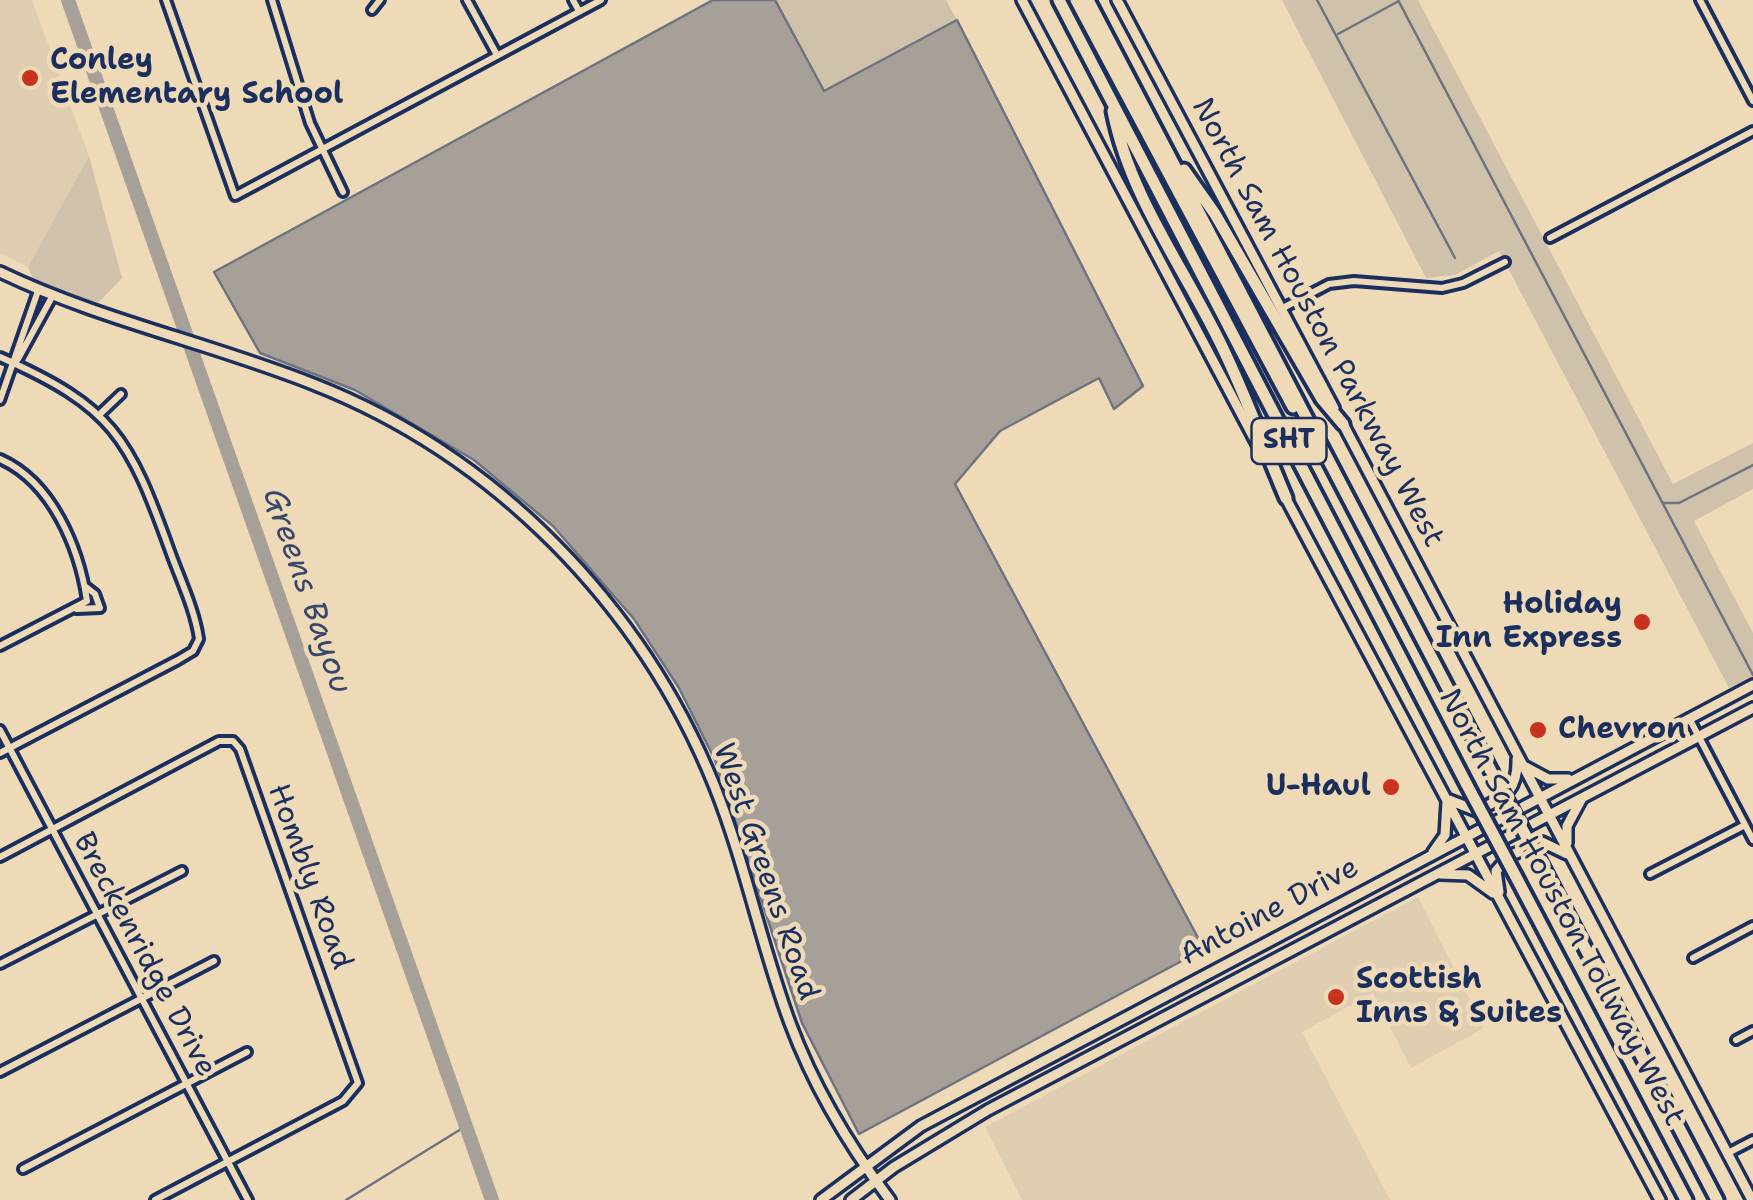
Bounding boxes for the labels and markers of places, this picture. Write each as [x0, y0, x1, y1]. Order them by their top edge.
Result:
place label: Conley Elementary School [50, 43, 343, 114]
marker: Conley Elementary School [19, 67, 41, 89]
place label: Holiday Inn Express [1436, 587, 1622, 658]
marker: Holiday Inn Express [1631, 611, 1653, 633]
place label: Chevron [1558, 712, 1686, 748]
marker: Chevron [1527, 719, 1549, 741]
place label: U-Haul [1266, 769, 1371, 805]
marker: U-Haul [1380, 776, 1402, 798]
place label: Scottish Inns & Suites [1356, 962, 1562, 1032]
marker: Scottish Inns & Suites [1325, 986, 1347, 1008]

